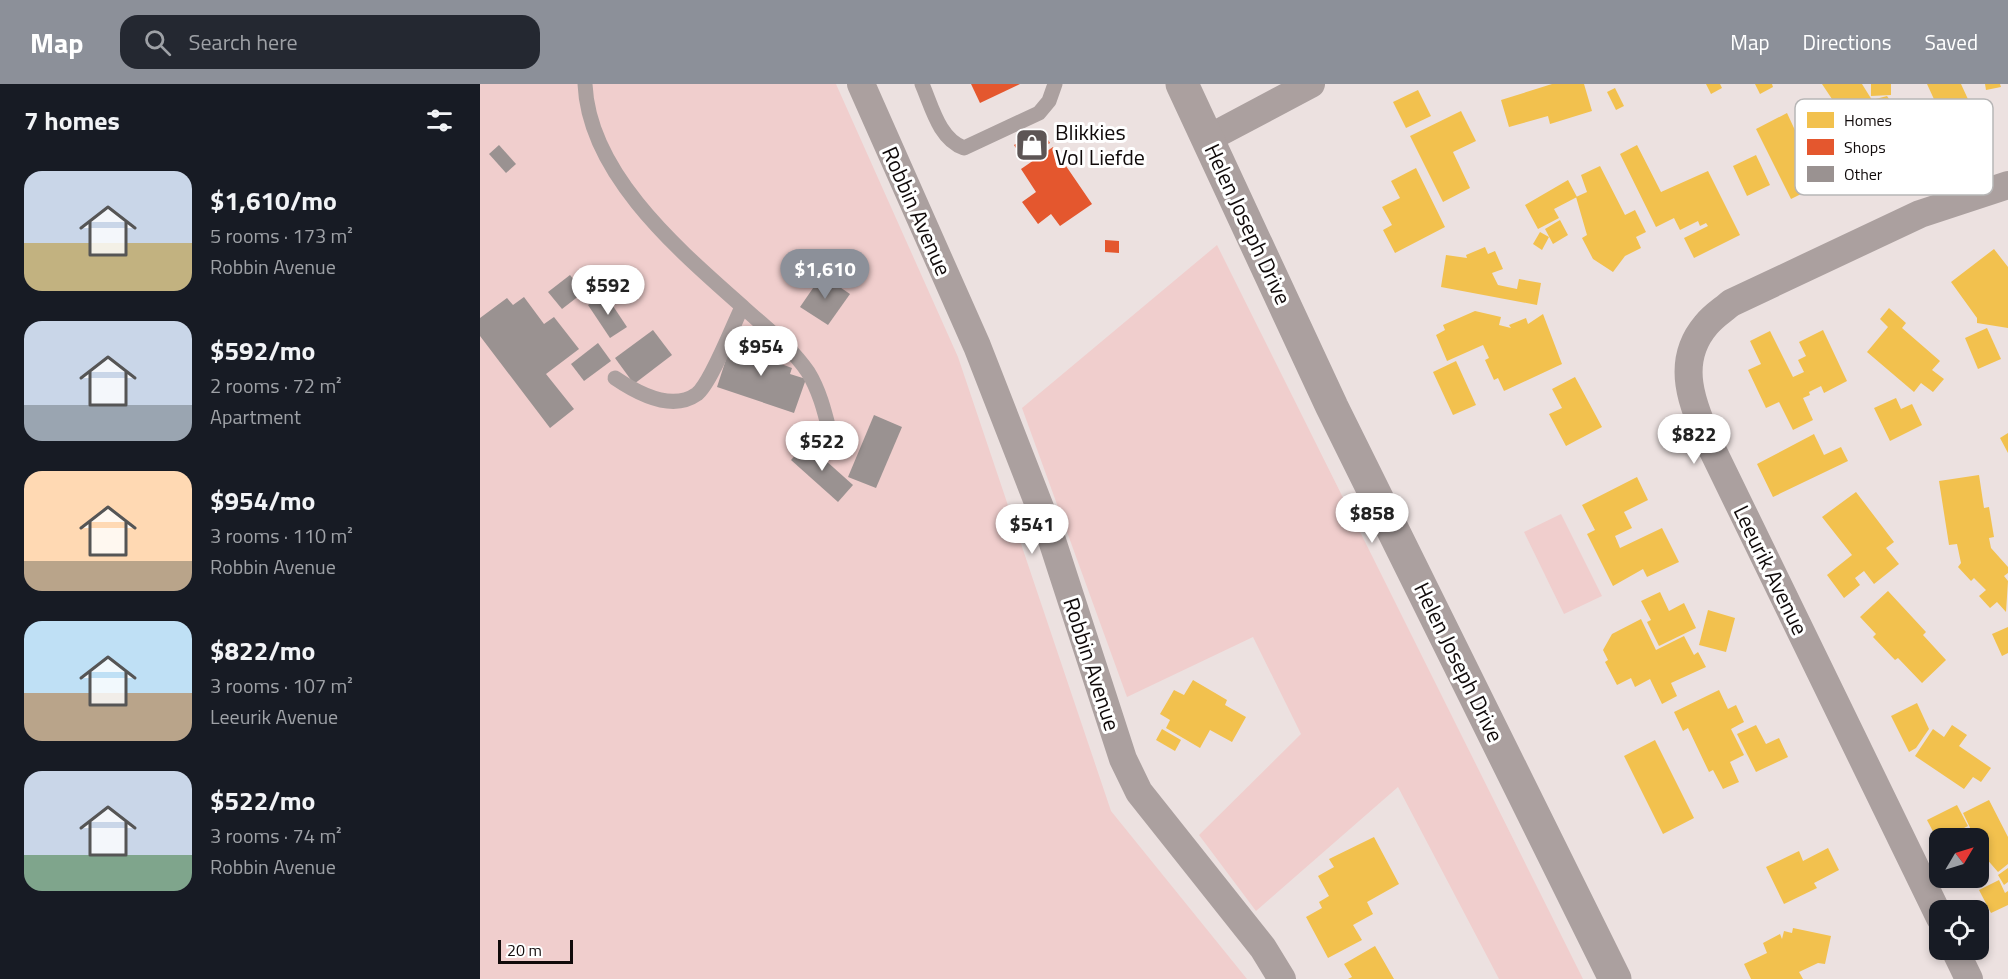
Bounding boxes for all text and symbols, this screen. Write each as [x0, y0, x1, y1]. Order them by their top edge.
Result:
search box [120, 15, 540, 69]
text: Map [30, 21, 84, 64]
text: Search here [189, 25, 298, 59]
icon: search [141, 26, 174, 59]
text: Map [1730, 26, 1770, 58]
text: Directions [1803, 26, 1892, 58]
text: Saved [1925, 26, 1978, 58]
legend [1795, 99, 1993, 195]
text: 7 homes [24, 101, 120, 140]
icon: filters [423, 104, 456, 137]
text: Homes [1844, 108, 1892, 132]
place label: Blikkies Vol Liefde [1055, 115, 1145, 174]
shop icon: Blikkies Vol Liefde [1014, 127, 1050, 163]
text: Shops [1844, 135, 1886, 159]
street label: Helen Joseph Drive [1196, 138, 1300, 310]
street label: Robbin Avenue [873, 141, 961, 281]
text: Other [1844, 162, 1883, 186]
text: $1,610/mo [210, 181, 337, 220]
icon: home [72, 195, 144, 267]
text: 5 rooms · 173 m² [210, 220, 353, 251]
pin: $1,610 [776, 249, 874, 300]
text: Robbin Avenue [210, 251, 336, 282]
text: $1,610 [794, 253, 856, 284]
pin: $592 [572, 265, 644, 316]
text: $592 [586, 269, 630, 300]
pin: $954 [725, 326, 797, 377]
text: $954 [739, 330, 783, 361]
text: $592/mo [210, 331, 315, 370]
icon: home [72, 345, 144, 417]
text: 2 rooms · 72 m² [210, 370, 342, 401]
text: Apartment [210, 401, 301, 432]
pin: $822 [1658, 414, 1730, 465]
text: $822 [1672, 418, 1716, 449]
pin: $522 [786, 421, 858, 472]
text: $522 [800, 425, 844, 456]
text: $954/mo [210, 481, 315, 520]
pin: $858 [1336, 493, 1408, 544]
icon: home [72, 495, 144, 567]
text: $858 [1350, 497, 1394, 528]
street label: Leeurik Avenue [1725, 499, 1817, 641]
pin: $541 [996, 504, 1068, 555]
text: $541 [1010, 508, 1054, 539]
text: 3 rooms · 110 m² [210, 520, 353, 551]
text: Robbin Avenue [210, 551, 336, 582]
street label: Helen Joseph Drive [1406, 576, 1512, 748]
street label: Robbin Avenue [1054, 593, 1130, 735]
text: $822/mo [210, 631, 315, 670]
icon: home [72, 645, 144, 717]
text: 3 rooms · 107 m² [210, 670, 353, 701]
text: Leeurik Avenue [210, 701, 338, 732]
text: $522/mo [210, 781, 315, 820]
icon: home [72, 795, 144, 867]
text: 3 rooms · 74 m² [210, 820, 342, 851]
north arrow [1929, 828, 1989, 888]
map controls [1929, 828, 1989, 960]
text: Robbin Avenue [210, 851, 336, 882]
button: locate [1929, 900, 1989, 960]
scale bar [498, 937, 573, 964]
text: 20 m [507, 938, 542, 962]

